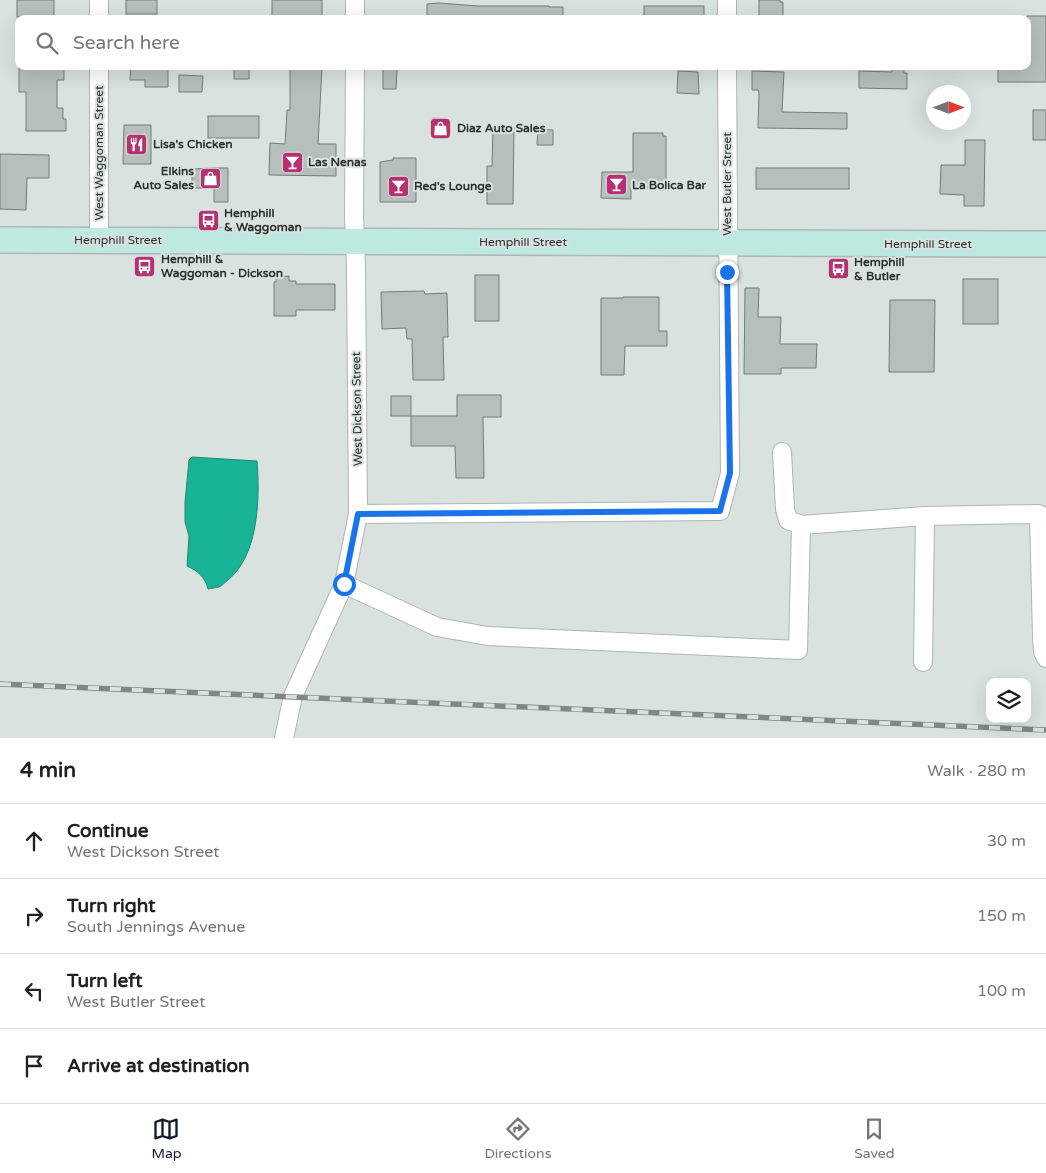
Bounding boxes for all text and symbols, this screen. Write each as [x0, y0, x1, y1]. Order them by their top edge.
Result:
search box [15, 15, 1031, 70]
icon: search [33, 29, 61, 57]
text: Search here [73, 32, 180, 54]
street label: West Waggoman Street [92, 85, 106, 221]
north arrow [926, 85, 971, 130]
shop icon: Diaz Auto Sales [429, 116, 453, 140]
place label: Diaz Auto Sales [457, 121, 546, 135]
restaurant icon: Lisa's Chicken [125, 132, 149, 156]
street label: West Butler Street [720, 132, 734, 236]
place label: Lisa's Chicken [153, 137, 233, 151]
bar icon: Las Nenas [280, 150, 304, 174]
place label: Las Nenas [308, 155, 367, 169]
place label: Elkins Auto Sales [133, 164, 194, 192]
shop icon: Elkins Auto Sales [198, 166, 222, 190]
bar icon: La Bolica Bar [604, 173, 628, 197]
bar icon: Red's Lounge [386, 174, 410, 198]
place label: La Bolica Bar [632, 178, 707, 192]
place label: Red's Lounge [414, 179, 492, 194]
place label: Hemphill & Waggoman [224, 206, 302, 235]
bus stop icon: Hemphill & Waggoman [196, 208, 220, 232]
street label: Hemphill Street [74, 233, 162, 247]
street label: Hemphill Street [479, 235, 567, 249]
street label: Hemphill Street [884, 237, 972, 251]
place label: Hemphill & Waggoman - Dickson [161, 252, 283, 281]
bus stop icon: Hemphill & Waggoman - Dickson [133, 254, 157, 278]
place label: Hemphill & Butler [854, 255, 905, 283]
bus stop icon: Hemphill & Butler [826, 257, 850, 281]
route end [716, 261, 739, 284]
street label: West Dickson Street [349, 351, 365, 466]
route start [333, 573, 356, 596]
map controls [986, 678, 1031, 723]
button: layers [986, 678, 1031, 723]
text: 4 min [20, 758, 76, 783]
text: Walk · 280 m [927, 761, 1026, 781]
text: Continue [67, 820, 149, 842]
icon: ahead [20, 827, 48, 855]
text: 30 m [987, 831, 1026, 851]
text: West Dickson Street [67, 842, 219, 862]
text: Turn right [67, 895, 155, 917]
icon: right [20, 902, 48, 930]
text: 150 m [977, 906, 1026, 926]
text: South Jennings Avenue [67, 917, 245, 937]
text: Turn left [67, 970, 143, 992]
icon: left [20, 977, 48, 1005]
text: 100 m [977, 981, 1026, 1001]
text: West Butler Street [67, 992, 205, 1012]
icon: arrive [20, 1052, 48, 1080]
text: Arrive at destination [67, 1055, 250, 1077]
tab: Map [151, 1115, 182, 1162]
tab: Directions [484, 1115, 551, 1162]
tab: Saved [854, 1115, 895, 1162]

